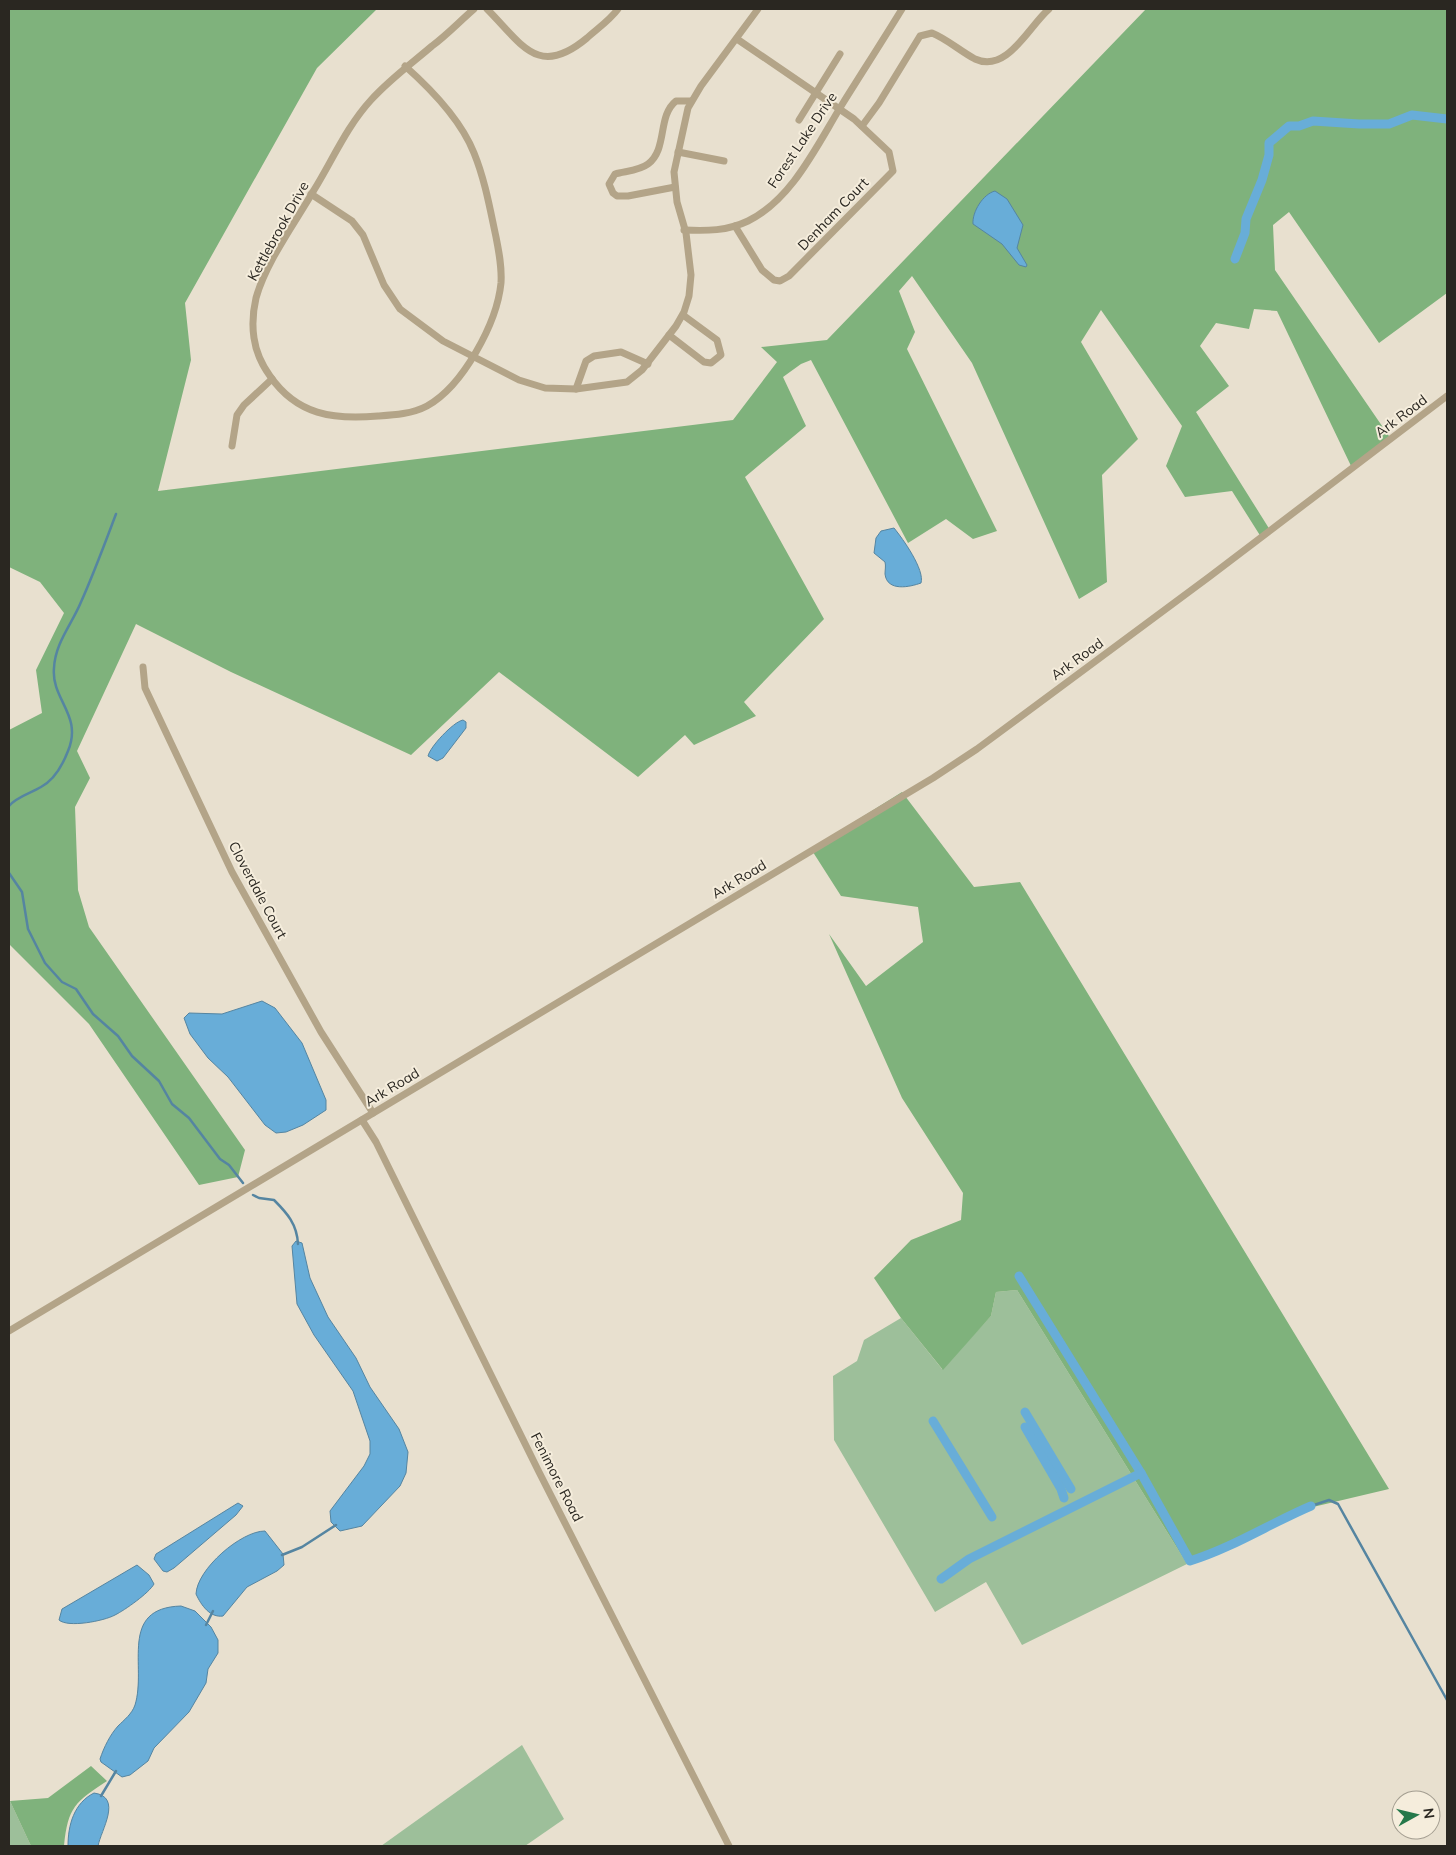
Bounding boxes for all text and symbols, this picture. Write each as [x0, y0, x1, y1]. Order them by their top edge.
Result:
street label: Forest Lake Drive [763, 89, 841, 191]
street label: Denham Court [794, 174, 872, 254]
street label: Kettlebrook Drive [243, 178, 313, 284]
street label: Ark Road [1371, 391, 1431, 441]
street label: Ark Road [1047, 634, 1107, 684]
street label: Cloverdale Court [225, 838, 291, 942]
street label: Ark Road [708, 856, 770, 902]
street label: Ark Road [361, 1064, 423, 1110]
street label: Fenimore Road [527, 1429, 587, 1525]
north arrow [1391, 1790, 1441, 1840]
text: N [1419, 1807, 1439, 1820]

